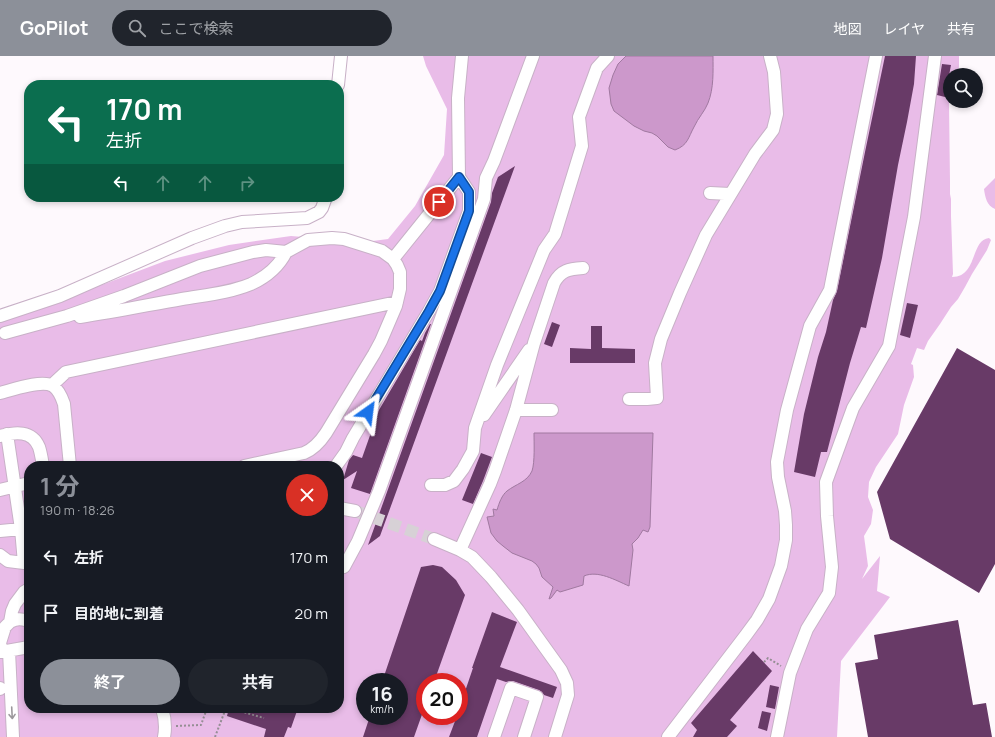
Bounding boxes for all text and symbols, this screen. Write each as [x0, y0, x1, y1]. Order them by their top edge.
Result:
search box [112, 10, 392, 46]
text: GoPilot [20, 15, 88, 41]
icon: search [126, 17, 148, 39]
text: ここで検索 [158, 18, 233, 39]
text: 地図 [833, 19, 861, 38]
text: レイヤ [883, 19, 925, 38]
text: 共有 [947, 19, 975, 38]
map controls [943, 68, 983, 108]
button: search [943, 68, 983, 108]
text: 170 m [106, 90, 182, 128]
icon: left [40, 96, 92, 148]
text: 左折 [106, 128, 142, 152]
icon: left [110, 172, 132, 194]
icon: ahead [152, 172, 174, 194]
icon: ahead [194, 172, 216, 194]
icon: right [236, 172, 258, 194]
pin [422, 185, 456, 219]
icon: arrive [428, 191, 450, 213]
position arrow [347, 391, 389, 433]
text: 1 分 [40, 469, 79, 502]
button: close [286, 474, 328, 516]
text: 190 m · 18:26 [40, 501, 115, 519]
icon: left [40, 546, 62, 568]
text: 左折 [74, 547, 104, 568]
text: 170 m [290, 547, 328, 568]
icon: arrive [40, 602, 62, 624]
text: 目的地に到着 [74, 603, 164, 624]
text: 20 m [295, 603, 328, 624]
button: 終了 [40, 659, 180, 705]
button: 共有 [188, 659, 328, 705]
speed limit sign: 20 [416, 673, 468, 725]
text: 16 [371, 680, 393, 707]
text: km/h [370, 702, 394, 716]
one-way arrow [8, 706, 15, 719]

